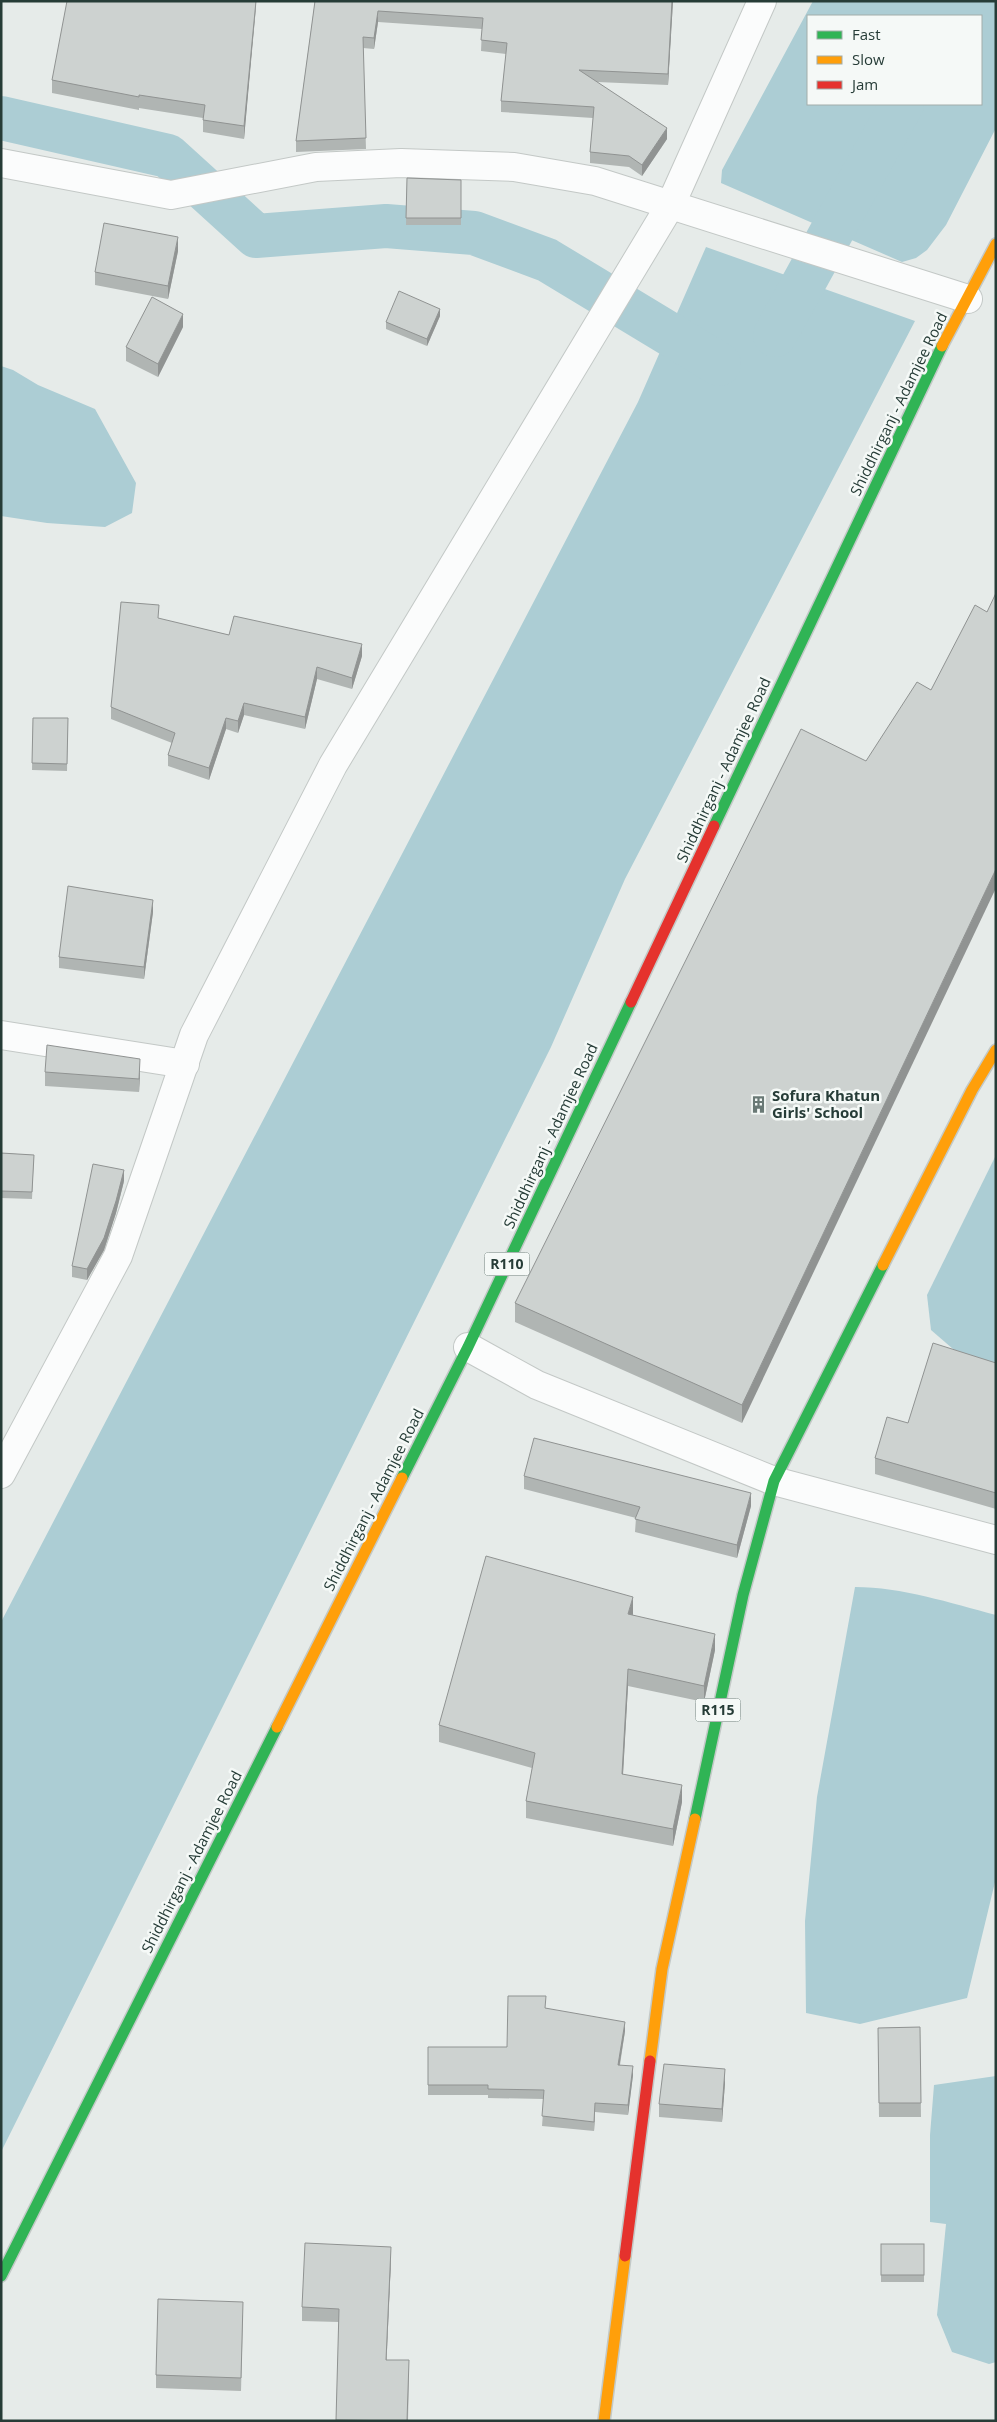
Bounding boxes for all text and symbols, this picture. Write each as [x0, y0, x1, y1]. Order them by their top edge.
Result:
legend [807, 15, 982, 105]
text: Fast [852, 24, 881, 44]
text: Slow [852, 49, 885, 69]
text: Jam [850, 74, 878, 94]
street label: Shiddhirganj - Adamjee Road [845, 308, 951, 499]
street label: Shiddhirganj - Adamjee Road [671, 674, 775, 865]
street label: Shiddhirganj - Adamjee Road [498, 1040, 602, 1231]
place label: Sofura Khatun Girls' School [772, 1085, 880, 1122]
building icon: Sofura Khatun Girls' School [748, 1095, 768, 1115]
road number: R110 [484, 1252, 530, 1276]
street label: Shiddhirganj - Adamjee Road [318, 1405, 428, 1594]
road number: R115 [696, 1698, 740, 1722]
street label: Shiddhirganj - Adamjee Road [136, 1767, 246, 1956]

